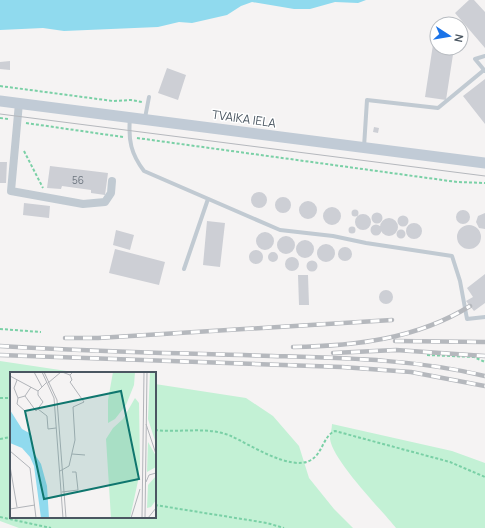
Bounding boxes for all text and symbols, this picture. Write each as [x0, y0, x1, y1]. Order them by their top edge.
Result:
north arrow [429, 16, 469, 56]
text: N [451, 33, 467, 44]
street label: TVAIKA IELA [211, 106, 278, 131]
house number: 56 [72, 173, 84, 187]
inset map [10, 372, 156, 518]

